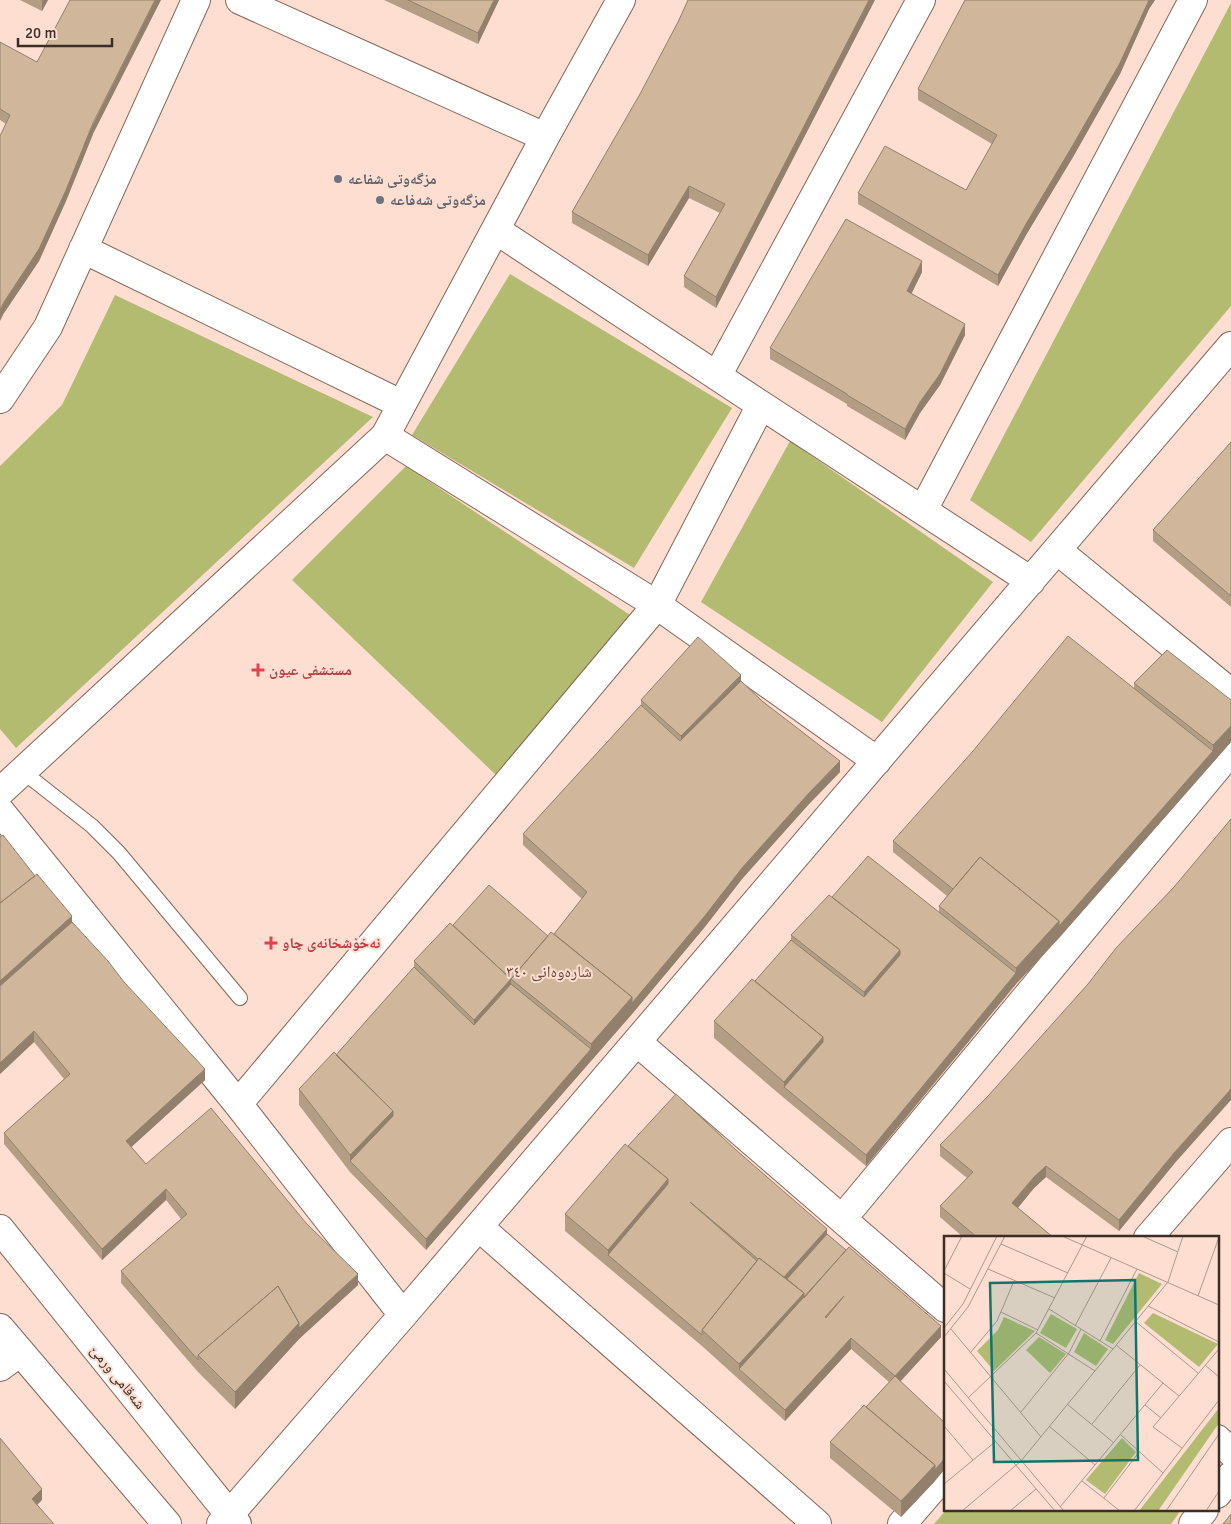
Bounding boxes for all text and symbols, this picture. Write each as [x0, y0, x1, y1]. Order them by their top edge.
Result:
scale bar [18, 15, 111, 47]
text: 20 m [25, 24, 56, 42]
place label: مزگەوتی شفاعە [348, 170, 437, 188]
marker: مزگەوتی شفاعە [332, 173, 344, 185]
place label: مزگەوتی شەفاعە [390, 191, 486, 209]
marker: مزگەوتی شەفاعە [374, 194, 386, 206]
place label: مستشفى عيون [269, 661, 352, 679]
marker: مستشفى عيون [251, 663, 265, 677]
place label: نەخۆشخانەی چاو [282, 934, 380, 952]
marker: نەخۆشخانەی چاو [264, 936, 278, 950]
district label: شارەوەانی ٣٤٠ [506, 962, 592, 982]
inset map [944, 1236, 1218, 1512]
street label: شەقامی ورمێ [86, 1341, 149, 1413]

